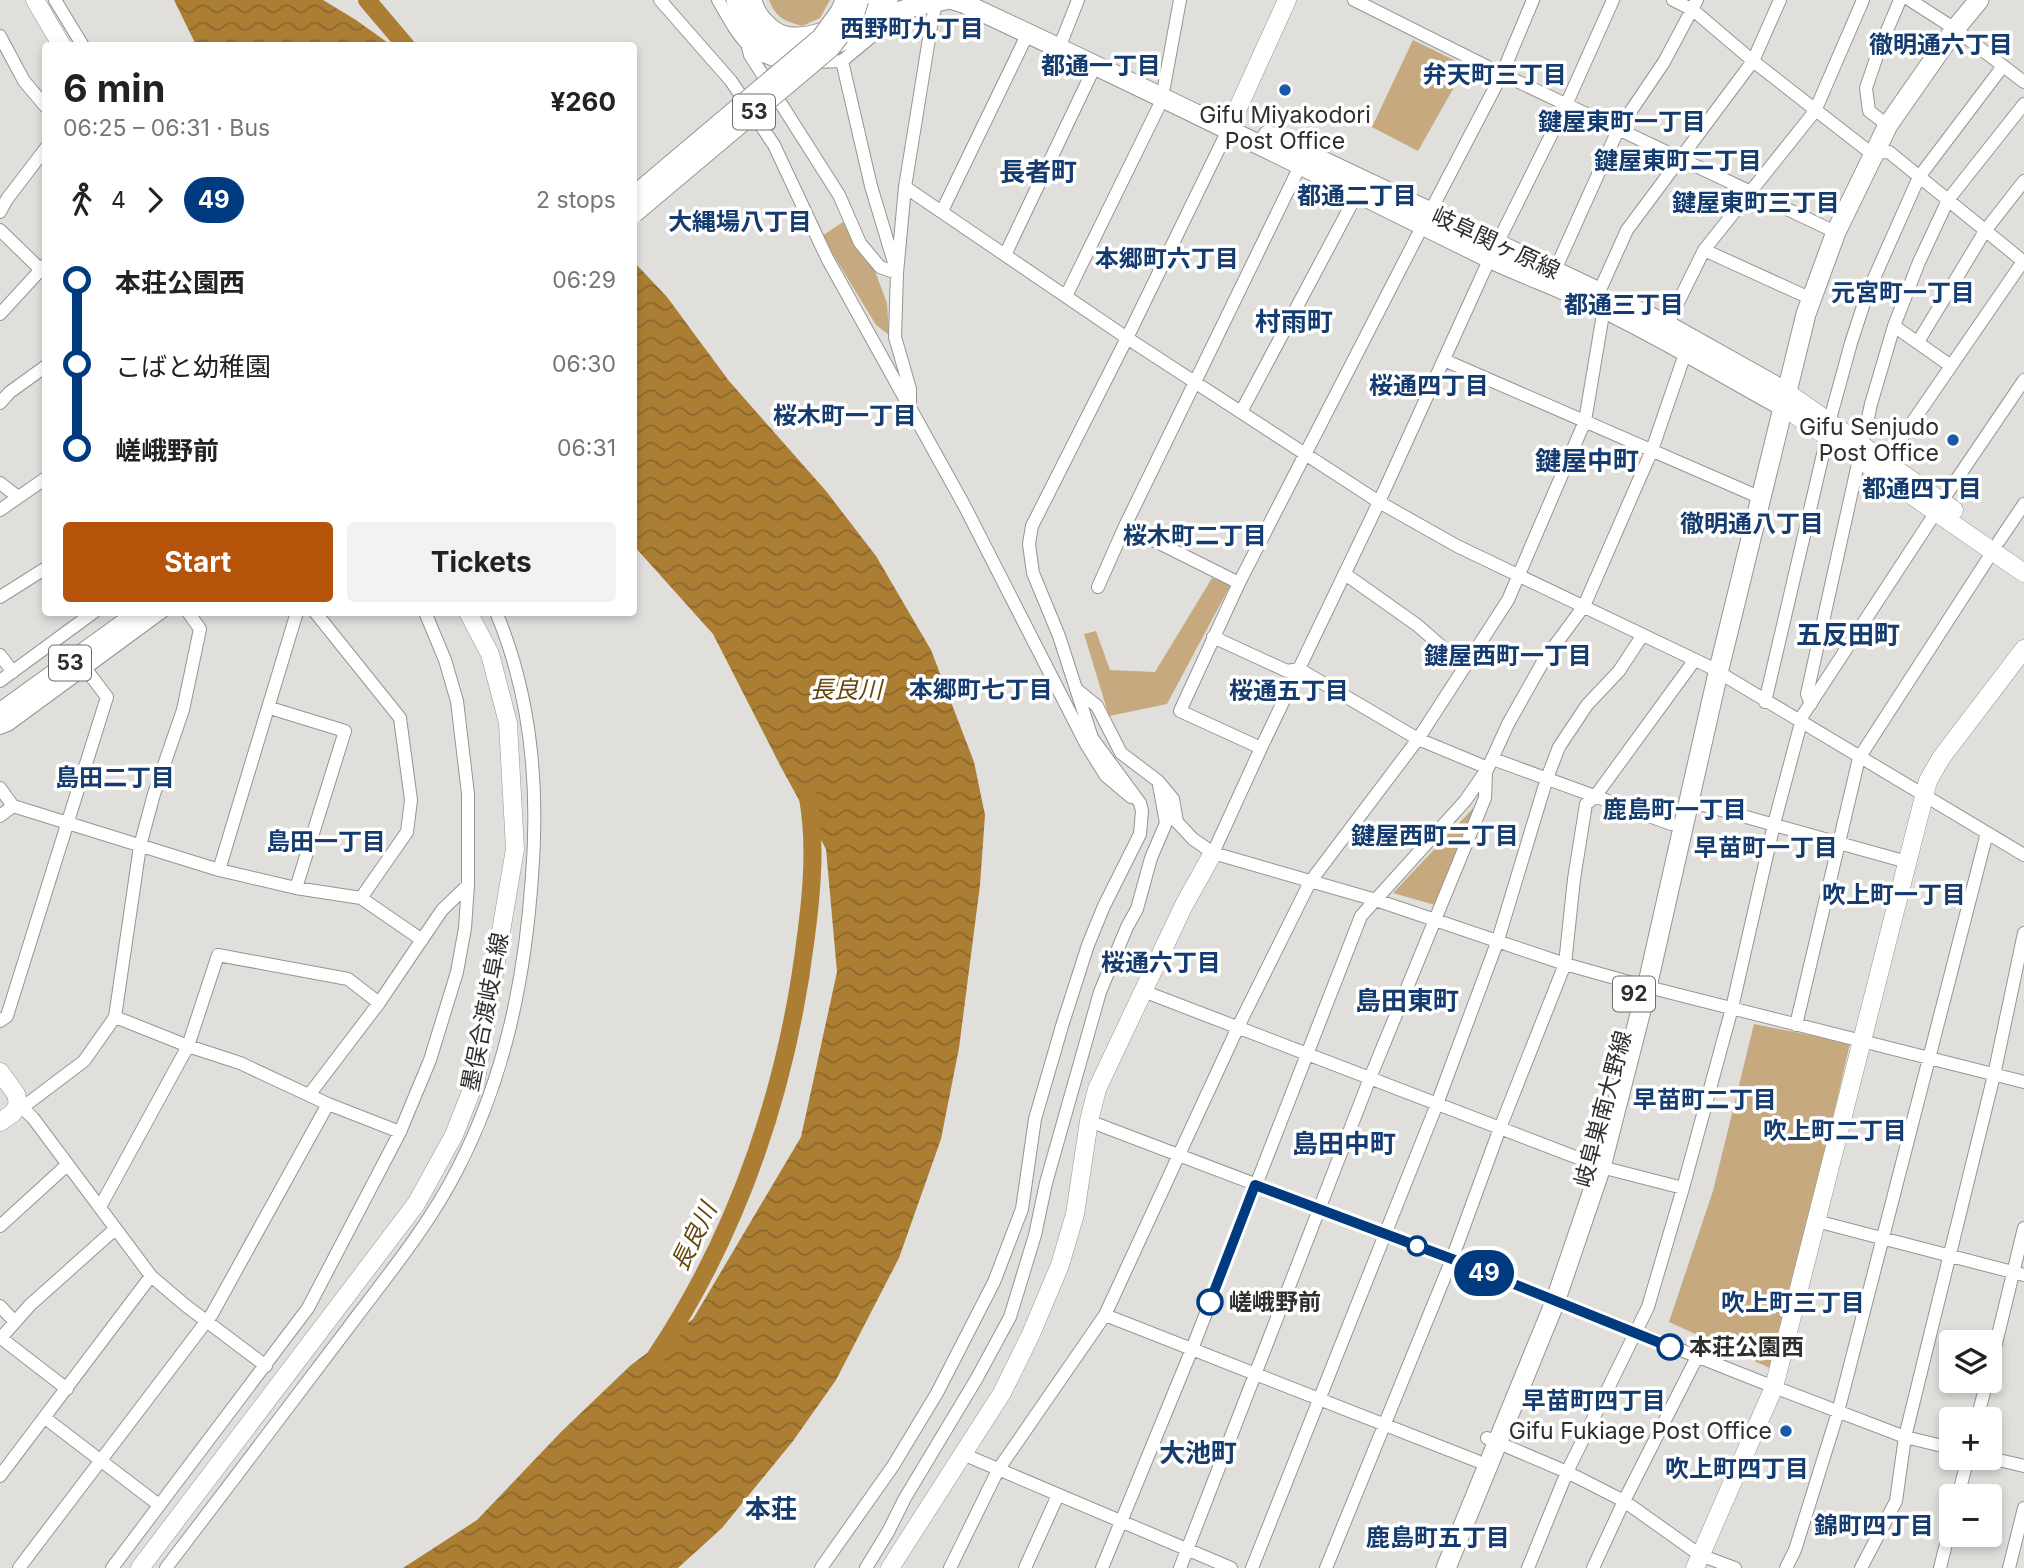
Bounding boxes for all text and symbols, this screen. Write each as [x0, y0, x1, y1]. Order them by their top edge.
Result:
district label: 西野町九丁目 [840, 14, 984, 43]
district label: 徹明通六丁目 [1869, 30, 2013, 59]
district label: 都通一丁目 [1041, 51, 1161, 80]
district label: 弁天町三丁目 [1423, 60, 1567, 89]
text: 6 min [63, 65, 165, 111]
marker: Gifu Miyakodori Post Office [1277, 82, 1293, 98]
text: ¥260 [550, 86, 616, 117]
road number: 53 [733, 94, 775, 130]
place label: Gifu Miyakodori Post Office [1199, 101, 1371, 155]
district label: 鍵屋東町一丁目 [1538, 107, 1706, 136]
text: 06:25 – 06:31 · Bus [63, 114, 270, 142]
district label: 鍵屋東町二丁目 [1594, 146, 1762, 175]
district label: 長者町 [999, 156, 1077, 187]
icon: walk [63, 181, 101, 219]
icon: forward [136, 181, 174, 219]
district label: 都通二丁目 [1297, 181, 1417, 210]
text: 49 [198, 185, 230, 214]
text: 4 [111, 186, 126, 214]
text: 2 stops [536, 186, 616, 214]
district label: 鍵屋東町三丁目 [1672, 188, 1840, 217]
street label: 岐阜関ヶ原線 [1428, 201, 1564, 285]
district label: 大縄場八丁目 [668, 207, 812, 236]
district label: 本郷町六丁目 [1095, 244, 1239, 273]
text: 06:29 [552, 266, 616, 294]
text: 本荘公園西 [115, 267, 245, 298]
district label: 元宮町一丁目 [1831, 278, 1975, 307]
district label: 都通三丁目 [1564, 290, 1684, 319]
district label: 村雨町 [1255, 306, 1333, 337]
text: 06:30 [552, 350, 616, 378]
text: こばと幼稚園 [115, 351, 271, 382]
district label: 桜通四丁目 [1369, 371, 1489, 400]
district label: 桜木町一丁目 [773, 401, 917, 430]
place label: Gifu Senjudo Post Office [1799, 413, 1939, 467]
marker: Gifu Senjudo Post Office [1945, 432, 1961, 448]
text: 06:31 [557, 434, 616, 462]
text: 嵯峨野前 [115, 435, 219, 466]
district label: 鍵屋中町 [1535, 445, 1639, 476]
district label: 都通四丁目 [1862, 474, 1982, 503]
district label: 徹明通八丁目 [1680, 509, 1824, 538]
district label: 桜木町二丁目 [1123, 521, 1267, 550]
button: Start [63, 522, 333, 602]
button: Tickets [347, 522, 616, 602]
district label: 五反田町 [1796, 619, 1900, 650]
district label: 鍵屋西町一丁目 [1424, 641, 1592, 670]
road number: 53 [49, 646, 91, 680]
water label: 長良川 [810, 675, 885, 704]
district label: 本郷町七丁目 [909, 675, 1053, 704]
district label: 桜通五丁目 [1229, 676, 1349, 705]
district label: 島田二丁目 [55, 763, 175, 792]
district label: 鹿島町一丁目 [1603, 795, 1747, 824]
district label: 鍵屋西町二丁目 [1351, 821, 1519, 850]
district label: 島田一丁目 [266, 827, 386, 856]
district label: 早苗町一丁目 [1694, 833, 1838, 862]
district label: 吹上町一丁目 [1822, 880, 1966, 909]
street label: 墨俣合渡岐阜線 [456, 930, 514, 1094]
district label: 桜通六丁目 [1101, 948, 1221, 977]
road number: 92 [1613, 976, 1655, 1012]
district label: 島田東町 [1355, 985, 1459, 1016]
street label: 岐阜巣南大野線 [1569, 1028, 1637, 1190]
district label: 早苗町二丁目 [1633, 1085, 1777, 1114]
district label: 吹上町二丁目 [1763, 1116, 1907, 1145]
district label: 島田中町 [1292, 1128, 1396, 1159]
water label: 長良川 [665, 1195, 724, 1275]
unlabelled marker [1407, 1236, 1427, 1256]
line badge: 49 [1452, 1250, 1516, 1296]
text: 49 [1468, 1258, 1500, 1287]
place label: 嵯峨野前 [1229, 1288, 1321, 1316]
district label: 吹上町三丁目 [1721, 1288, 1865, 1317]
marker: 嵯峨野前 [1197, 1289, 1223, 1315]
map controls [1939, 1330, 2002, 1547]
button: layers [1939, 1330, 2002, 1393]
place label: 本荘公園西 [1689, 1333, 1804, 1361]
marker: 本荘公園西 [1657, 1334, 1683, 1360]
district label: 早苗町四丁目 [1522, 1386, 1666, 1415]
button: + [1939, 1407, 2002, 1470]
place label: Gifu Fukiage Post Office [1509, 1417, 1772, 1445]
marker: Gifu Fukiage Post Office [1778, 1423, 1794, 1439]
district label: 大池町 [1159, 1437, 1237, 1468]
district label: 吹上町四丁目 [1665, 1454, 1809, 1483]
button: − [1939, 1484, 2002, 1547]
district label: 本荘 [745, 1493, 797, 1524]
district label: 錦町四丁目 [1814, 1511, 1934, 1540]
district label: 鹿島町五丁目 [1366, 1523, 1510, 1552]

